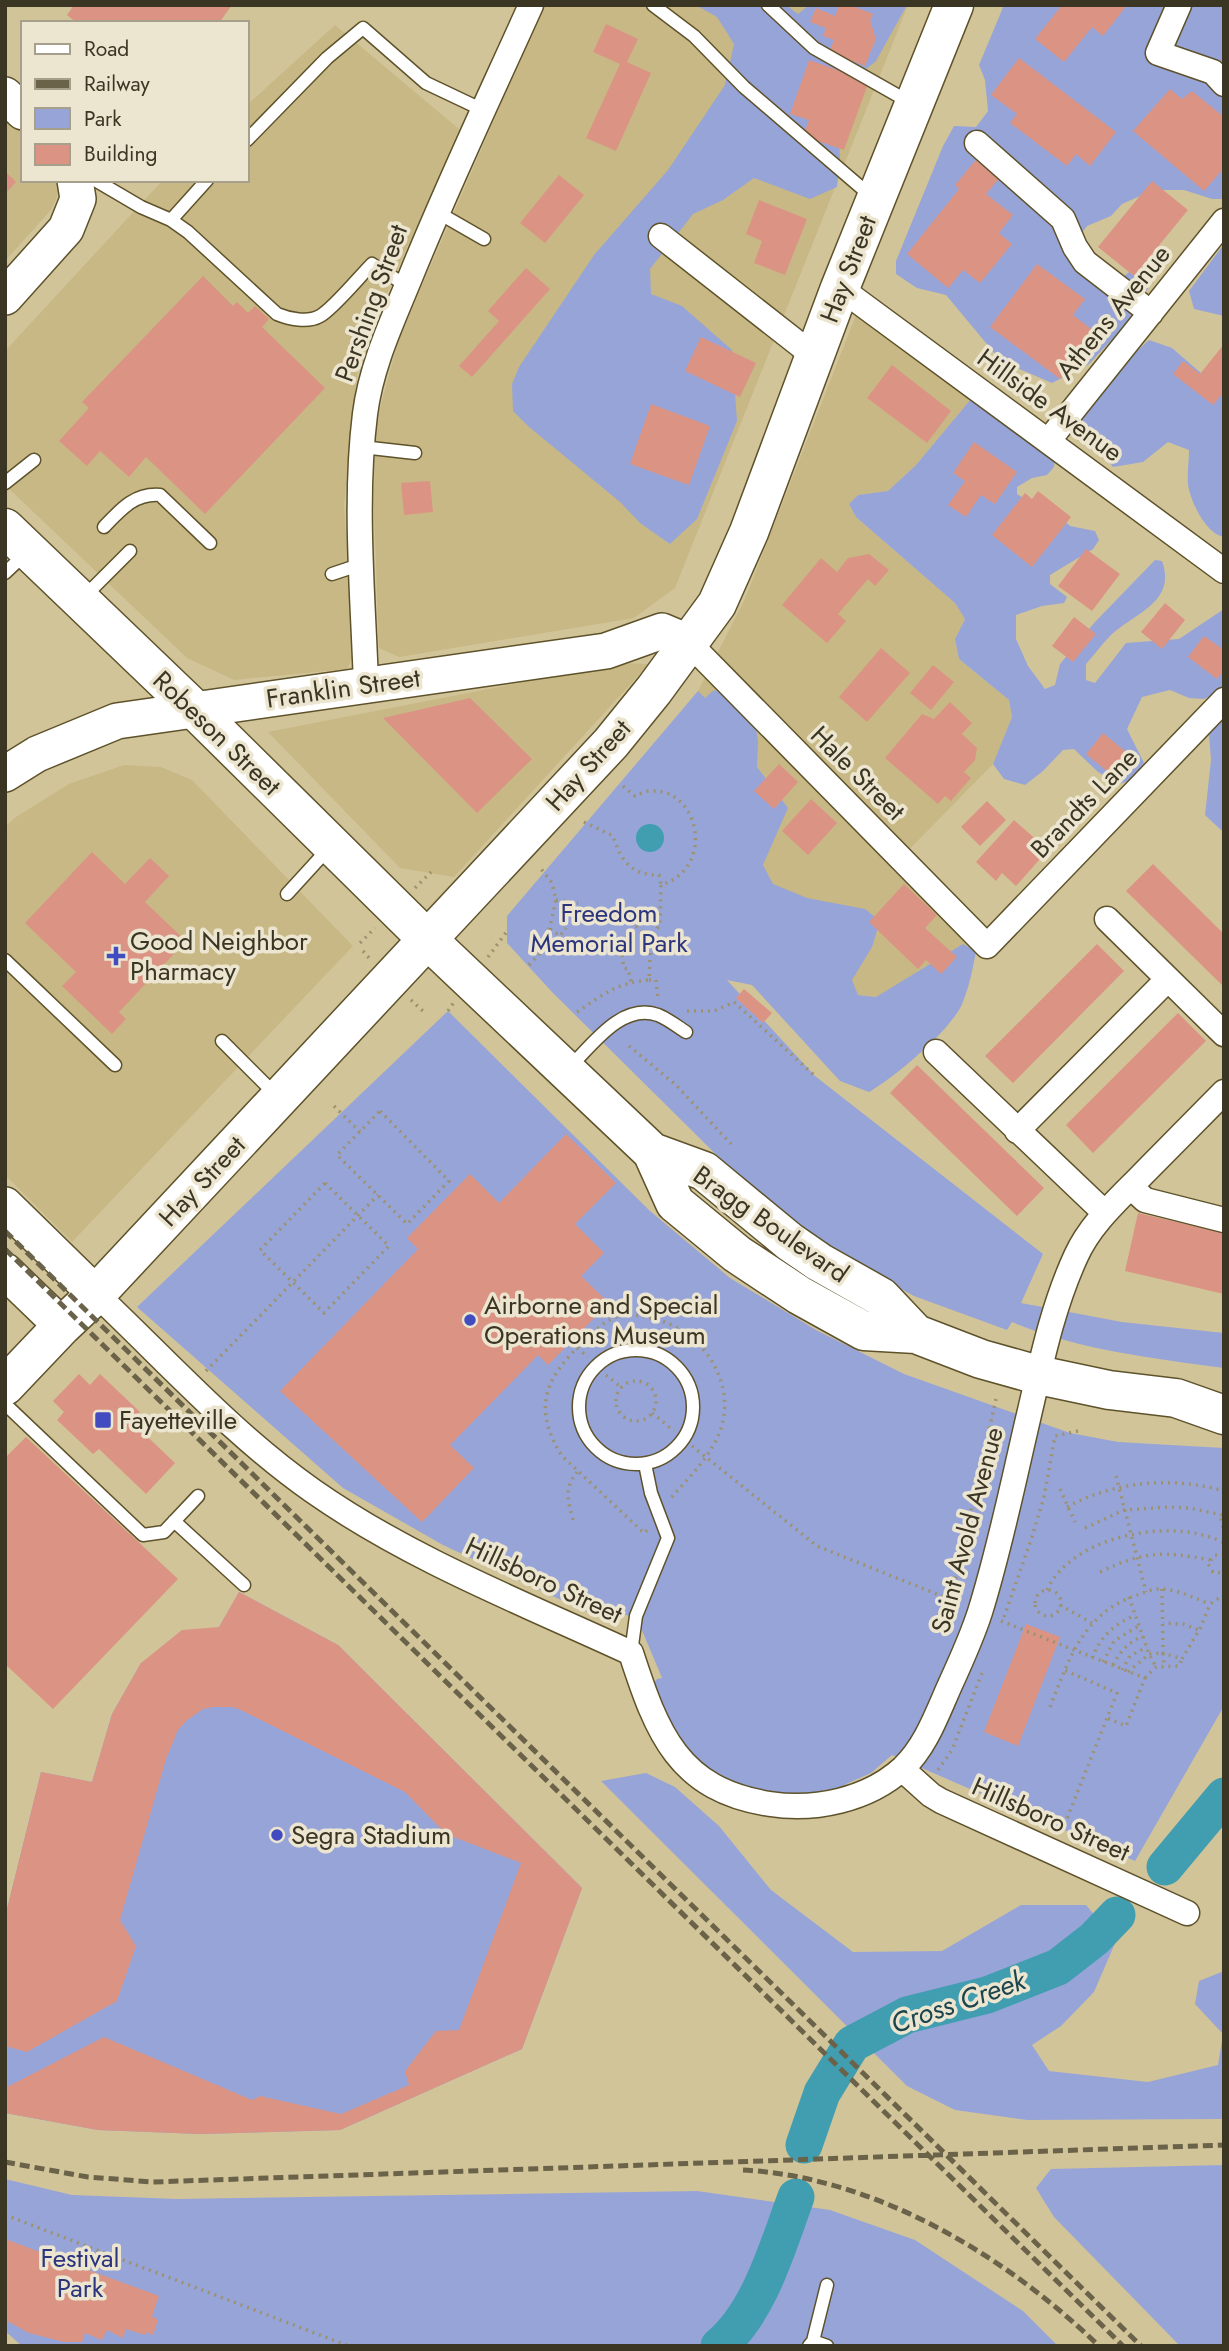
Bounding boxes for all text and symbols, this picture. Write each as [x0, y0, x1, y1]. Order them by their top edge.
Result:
legend [21, 21, 248, 182]
text: Road [84, 34, 129, 64]
text: Railway [84, 69, 150, 99]
text: Park [84, 104, 122, 134]
text: Building [84, 139, 157, 169]
street label: Hay Street [810, 209, 886, 328]
street label: Pershing Street [325, 218, 417, 387]
street label: Athens Avenue [1047, 237, 1179, 387]
street label: Hillside Avenue [969, 339, 1131, 471]
street label: Franklin Street [263, 658, 423, 718]
street label: Robeson Street [144, 662, 290, 805]
street label: Hay Street [536, 710, 640, 819]
street label: Hale Street [802, 717, 915, 830]
street label: Brandts Lane [1022, 739, 1146, 867]
park label: Freedom Memorial Park [530, 894, 688, 962]
place label: Good Neighbor Pharmacy [130, 922, 308, 990]
marker: Good Neighbor Pharmacy [108, 948, 124, 964]
street label: Hay Street [150, 1126, 255, 1235]
street label: Bragg Boulevard [685, 1156, 857, 1292]
place label: Airborne and Special Operations Museum [484, 1286, 719, 1354]
marker: Airborne and Special Operations Museum [462, 1312, 478, 1328]
place label: Fayetteville [119, 1401, 237, 1439]
marker: Fayetteville [93, 1410, 113, 1430]
street label: Saint Avold Avenue [921, 1423, 1013, 1637]
street label: Hillsboro Street [459, 1527, 629, 1633]
street label: Hillsboro Street [966, 1767, 1137, 1871]
place label: Segra Stadium [291, 1816, 451, 1854]
marker: Segra Stadium [269, 1827, 285, 1843]
water label: Cross Creek [885, 1959, 1032, 2044]
park label: Festival Park [40, 2239, 120, 2307]

